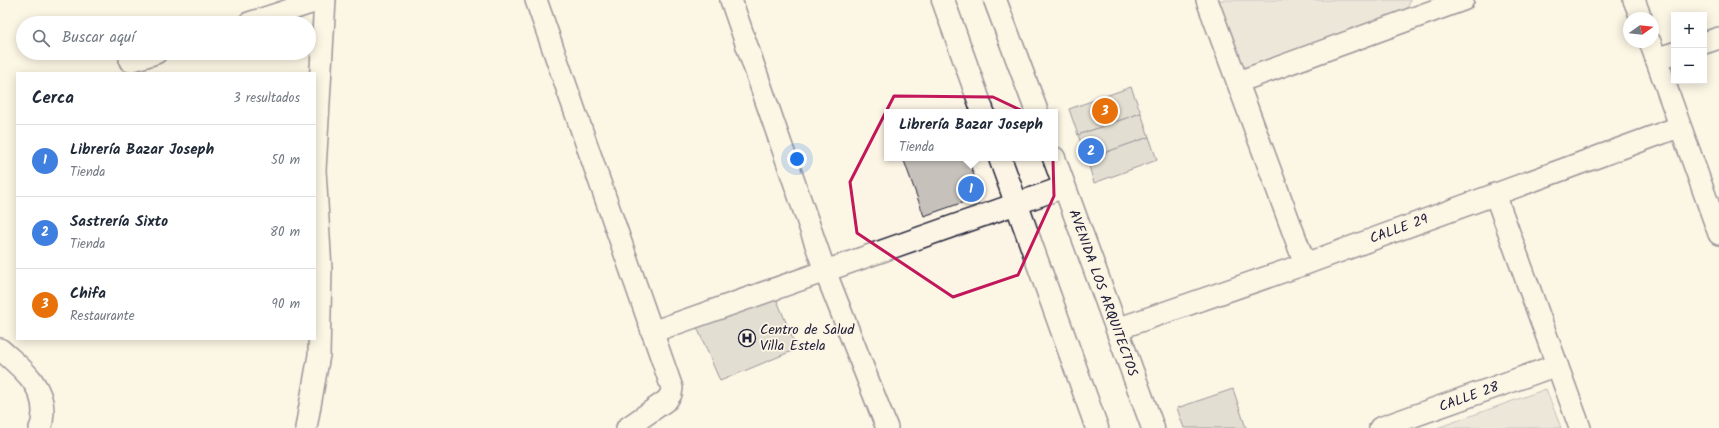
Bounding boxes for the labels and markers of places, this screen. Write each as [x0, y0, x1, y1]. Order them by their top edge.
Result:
pin: 3 [1092, 96, 1118, 126]
pin: 2 [1078, 136, 1104, 166]
pin: 1 [958, 174, 984, 204]
place label: Centro de Salud Villa Estela [760, 319, 855, 357]
hospital icon: Centro de Salud Villa Estela [737, 328, 757, 348]

